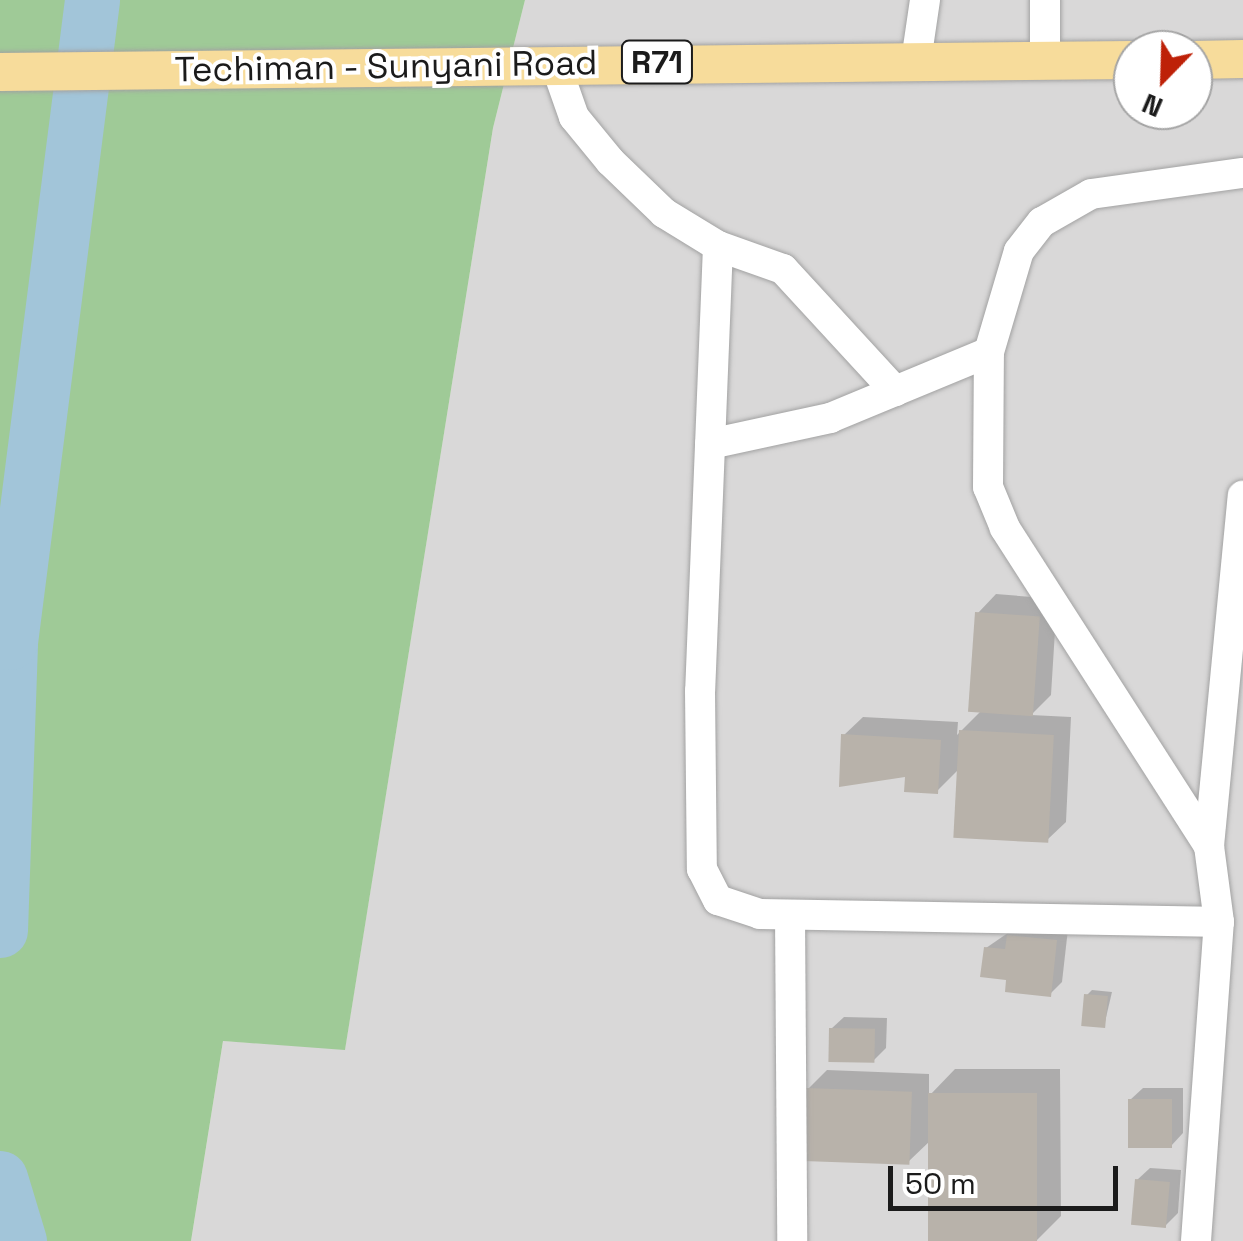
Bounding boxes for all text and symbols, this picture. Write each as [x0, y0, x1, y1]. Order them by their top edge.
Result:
north arrow [1113, 30, 1213, 130]
road number: R71 [620, 35, 694, 89]
street label: Techiman - Sunyani Road [173, 41, 599, 91]
text: N [1136, 86, 1168, 126]
scale bar [893, 1146, 1123, 1208]
text: 50 m [905, 1164, 976, 1203]

